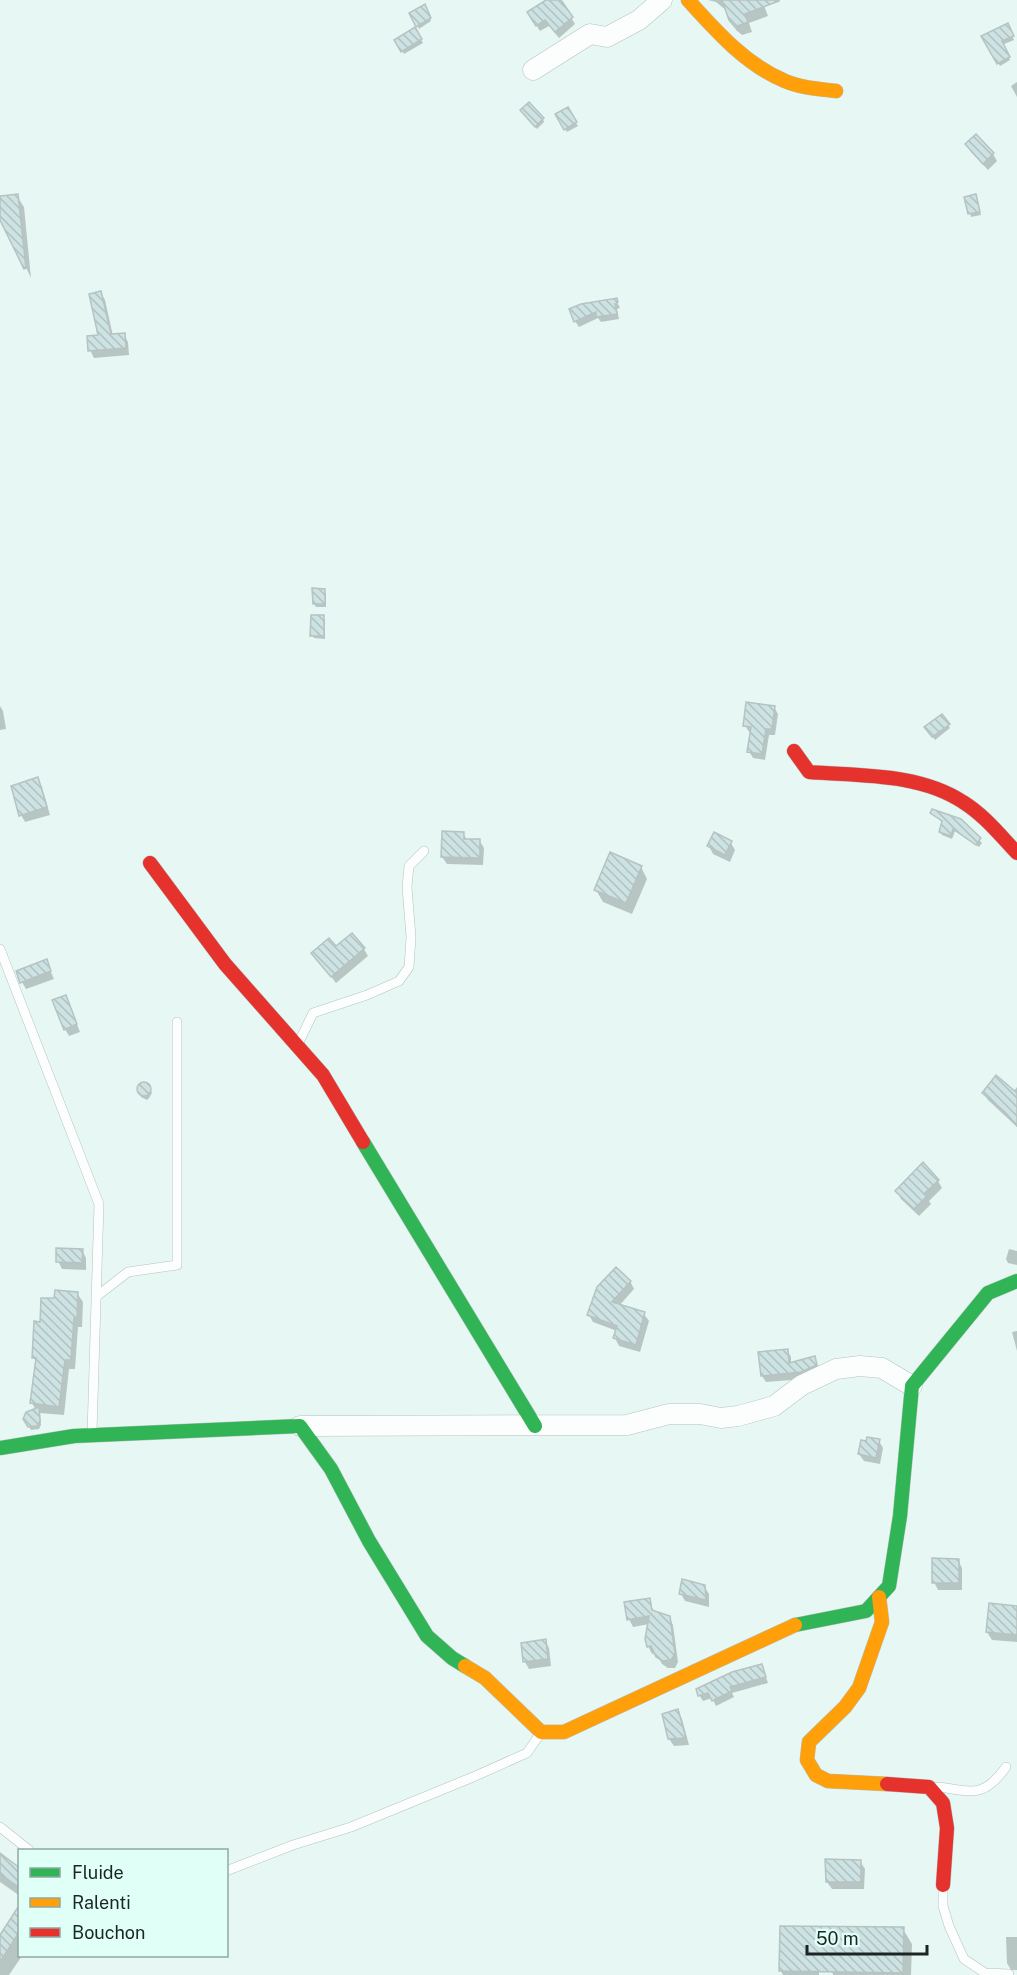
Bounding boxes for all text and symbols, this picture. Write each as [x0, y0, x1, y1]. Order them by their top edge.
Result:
legend [18, 1849, 228, 1957]
text: Fluide [72, 1862, 124, 1883]
text: Ralenti [72, 1892, 131, 1913]
scale bar [807, 1918, 927, 1956]
text: Bouchon [72, 1922, 145, 1943]
text: 50 m [816, 1928, 859, 1949]

